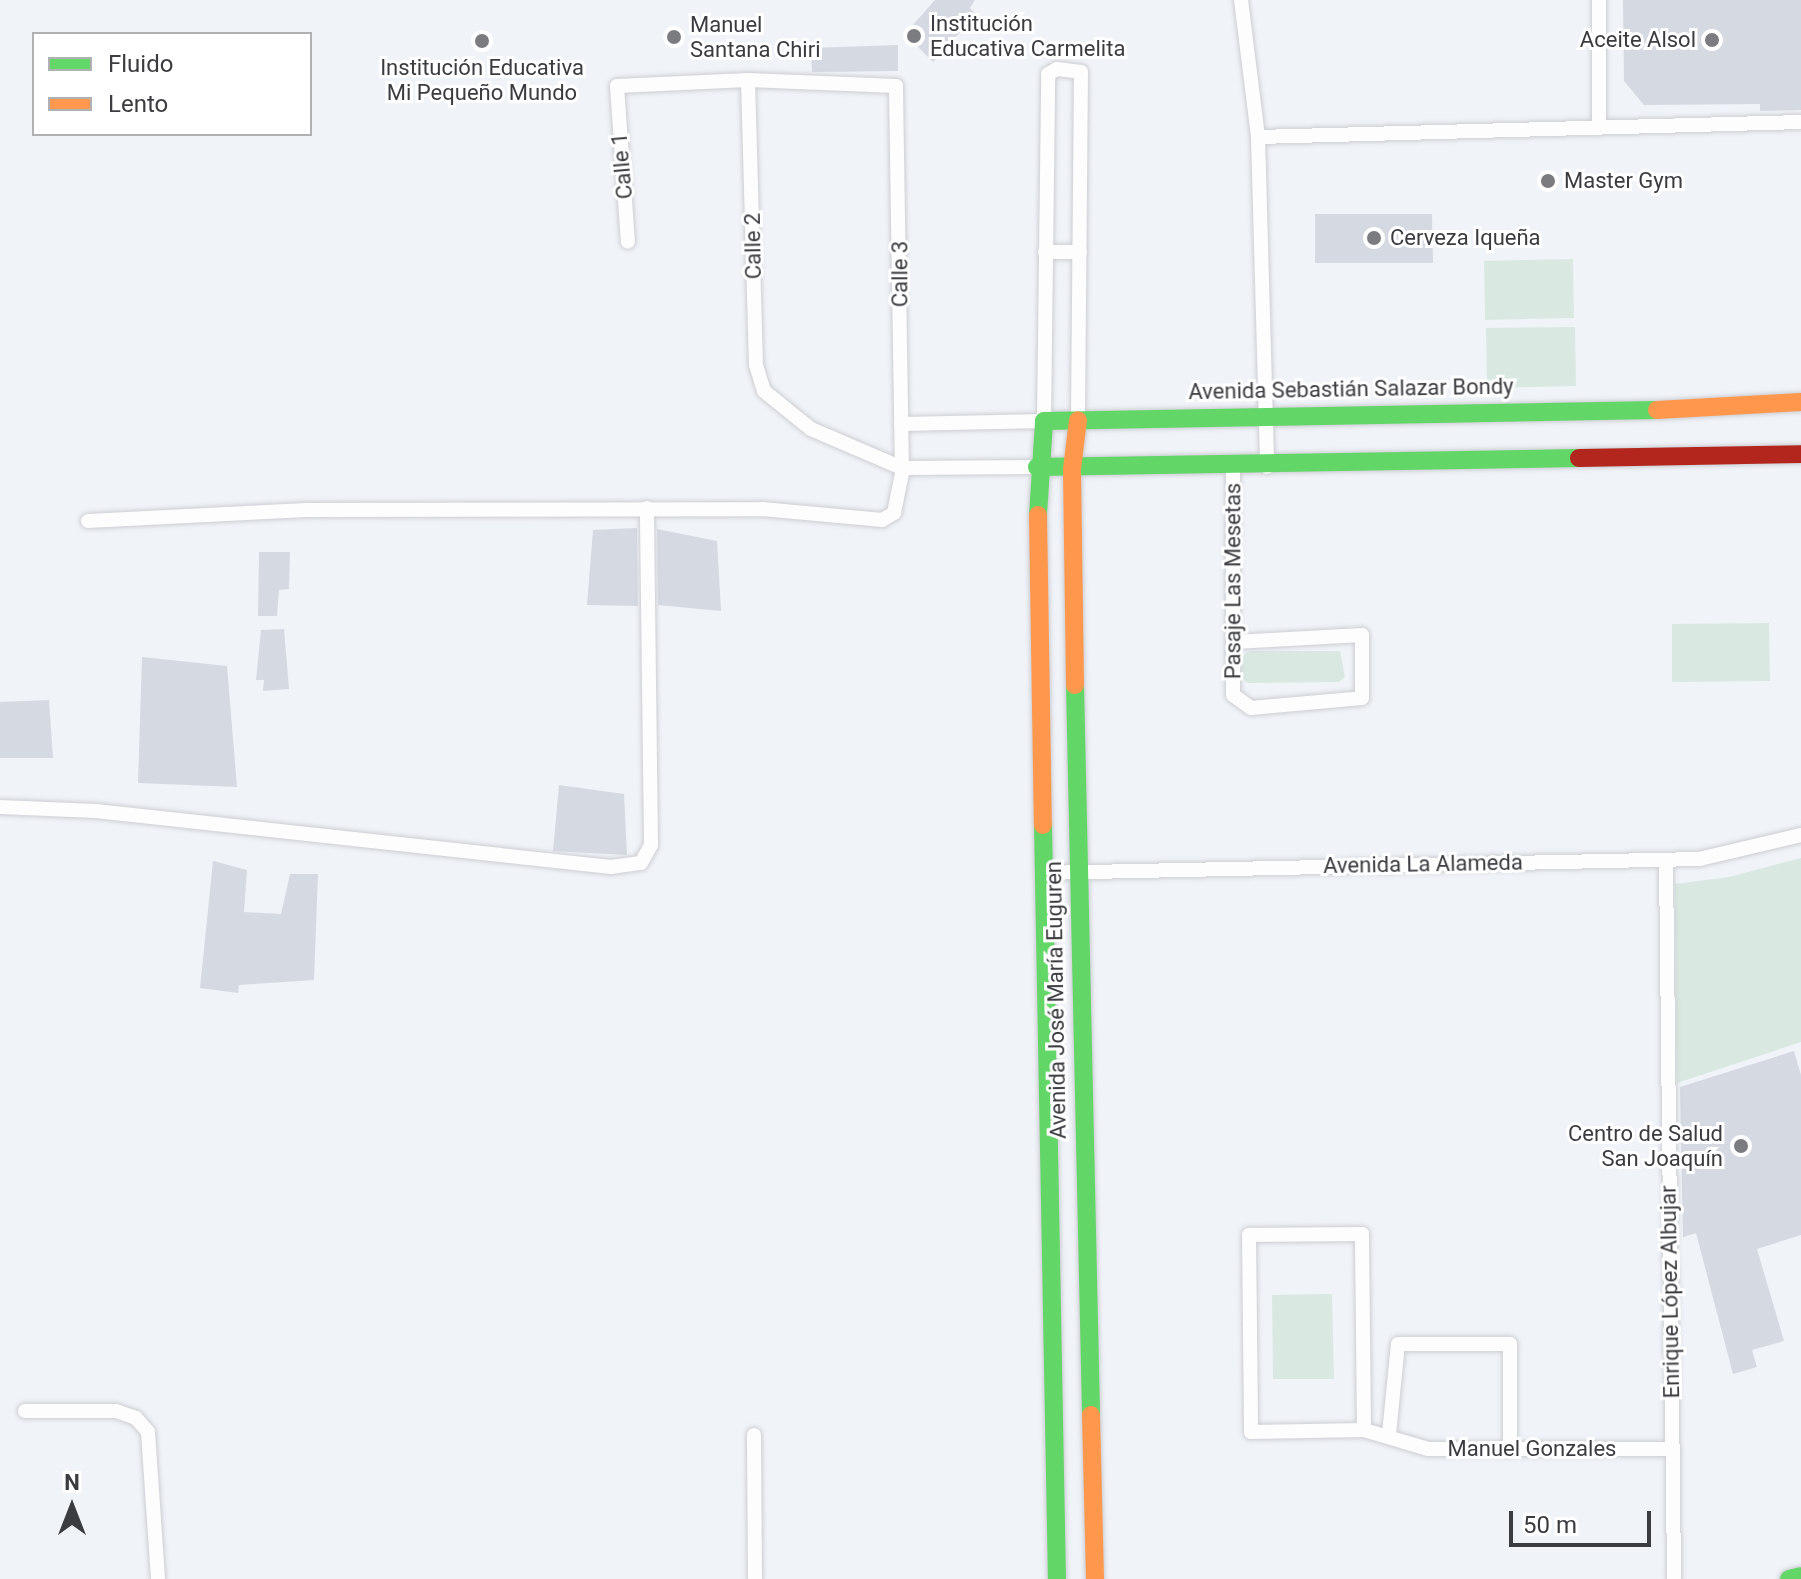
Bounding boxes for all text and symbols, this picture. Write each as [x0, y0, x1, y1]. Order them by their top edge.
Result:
place label: Institución Educativa Carmelita [930, 10, 1125, 62]
place label: Manuel Santana Chiri [690, 11, 821, 62]
marker: Institución Educativa Carmelita [905, 27, 923, 45]
place label: Aceite Alsol [1580, 27, 1696, 53]
marker: Manuel Santana Chiri [665, 28, 683, 46]
marker: Aceite Alsol [1703, 31, 1721, 49]
legend [32, 32, 312, 136]
marker: Institución Educativa Mi Pequeño Mundo [473, 32, 491, 50]
text: Fluido [108, 50, 173, 78]
place label: Institución Educativa Mi Pequeño Mundo [380, 54, 584, 106]
text: Lento [108, 90, 168, 118]
street label: Calle 1 [606, 132, 638, 200]
place label: Master Gym [1564, 168, 1683, 194]
marker: Master Gym [1539, 172, 1557, 190]
street label: Calle 2 [739, 213, 767, 279]
place label: Cerveza Iqueña [1390, 225, 1541, 251]
marker: Cerveza Iqueña [1365, 229, 1383, 247]
street label: Calle 3 [887, 241, 913, 307]
street label: Avenida Sebastián Salazar Bondy [1188, 373, 1514, 405]
street label: Pasaje Las Mesetas [1220, 483, 1246, 679]
street label: Avenida La Alameda [1323, 849, 1523, 879]
street label: Avenida José María Euguren [1040, 861, 1072, 1139]
place label: Centro de Salud San Joaquín [1568, 1120, 1723, 1172]
marker: Centro de Salud San Joaquín [1730, 1135, 1752, 1157]
street label: Enrique López Albujar [1655, 1185, 1685, 1399]
street label: Manuel Gonzales [1448, 1436, 1616, 1462]
north arrow [32, 1467, 112, 1547]
text: N [64, 1470, 80, 1495]
scale bar [1513, 1495, 1655, 1545]
text: 50 m [1523, 1511, 1577, 1539]

